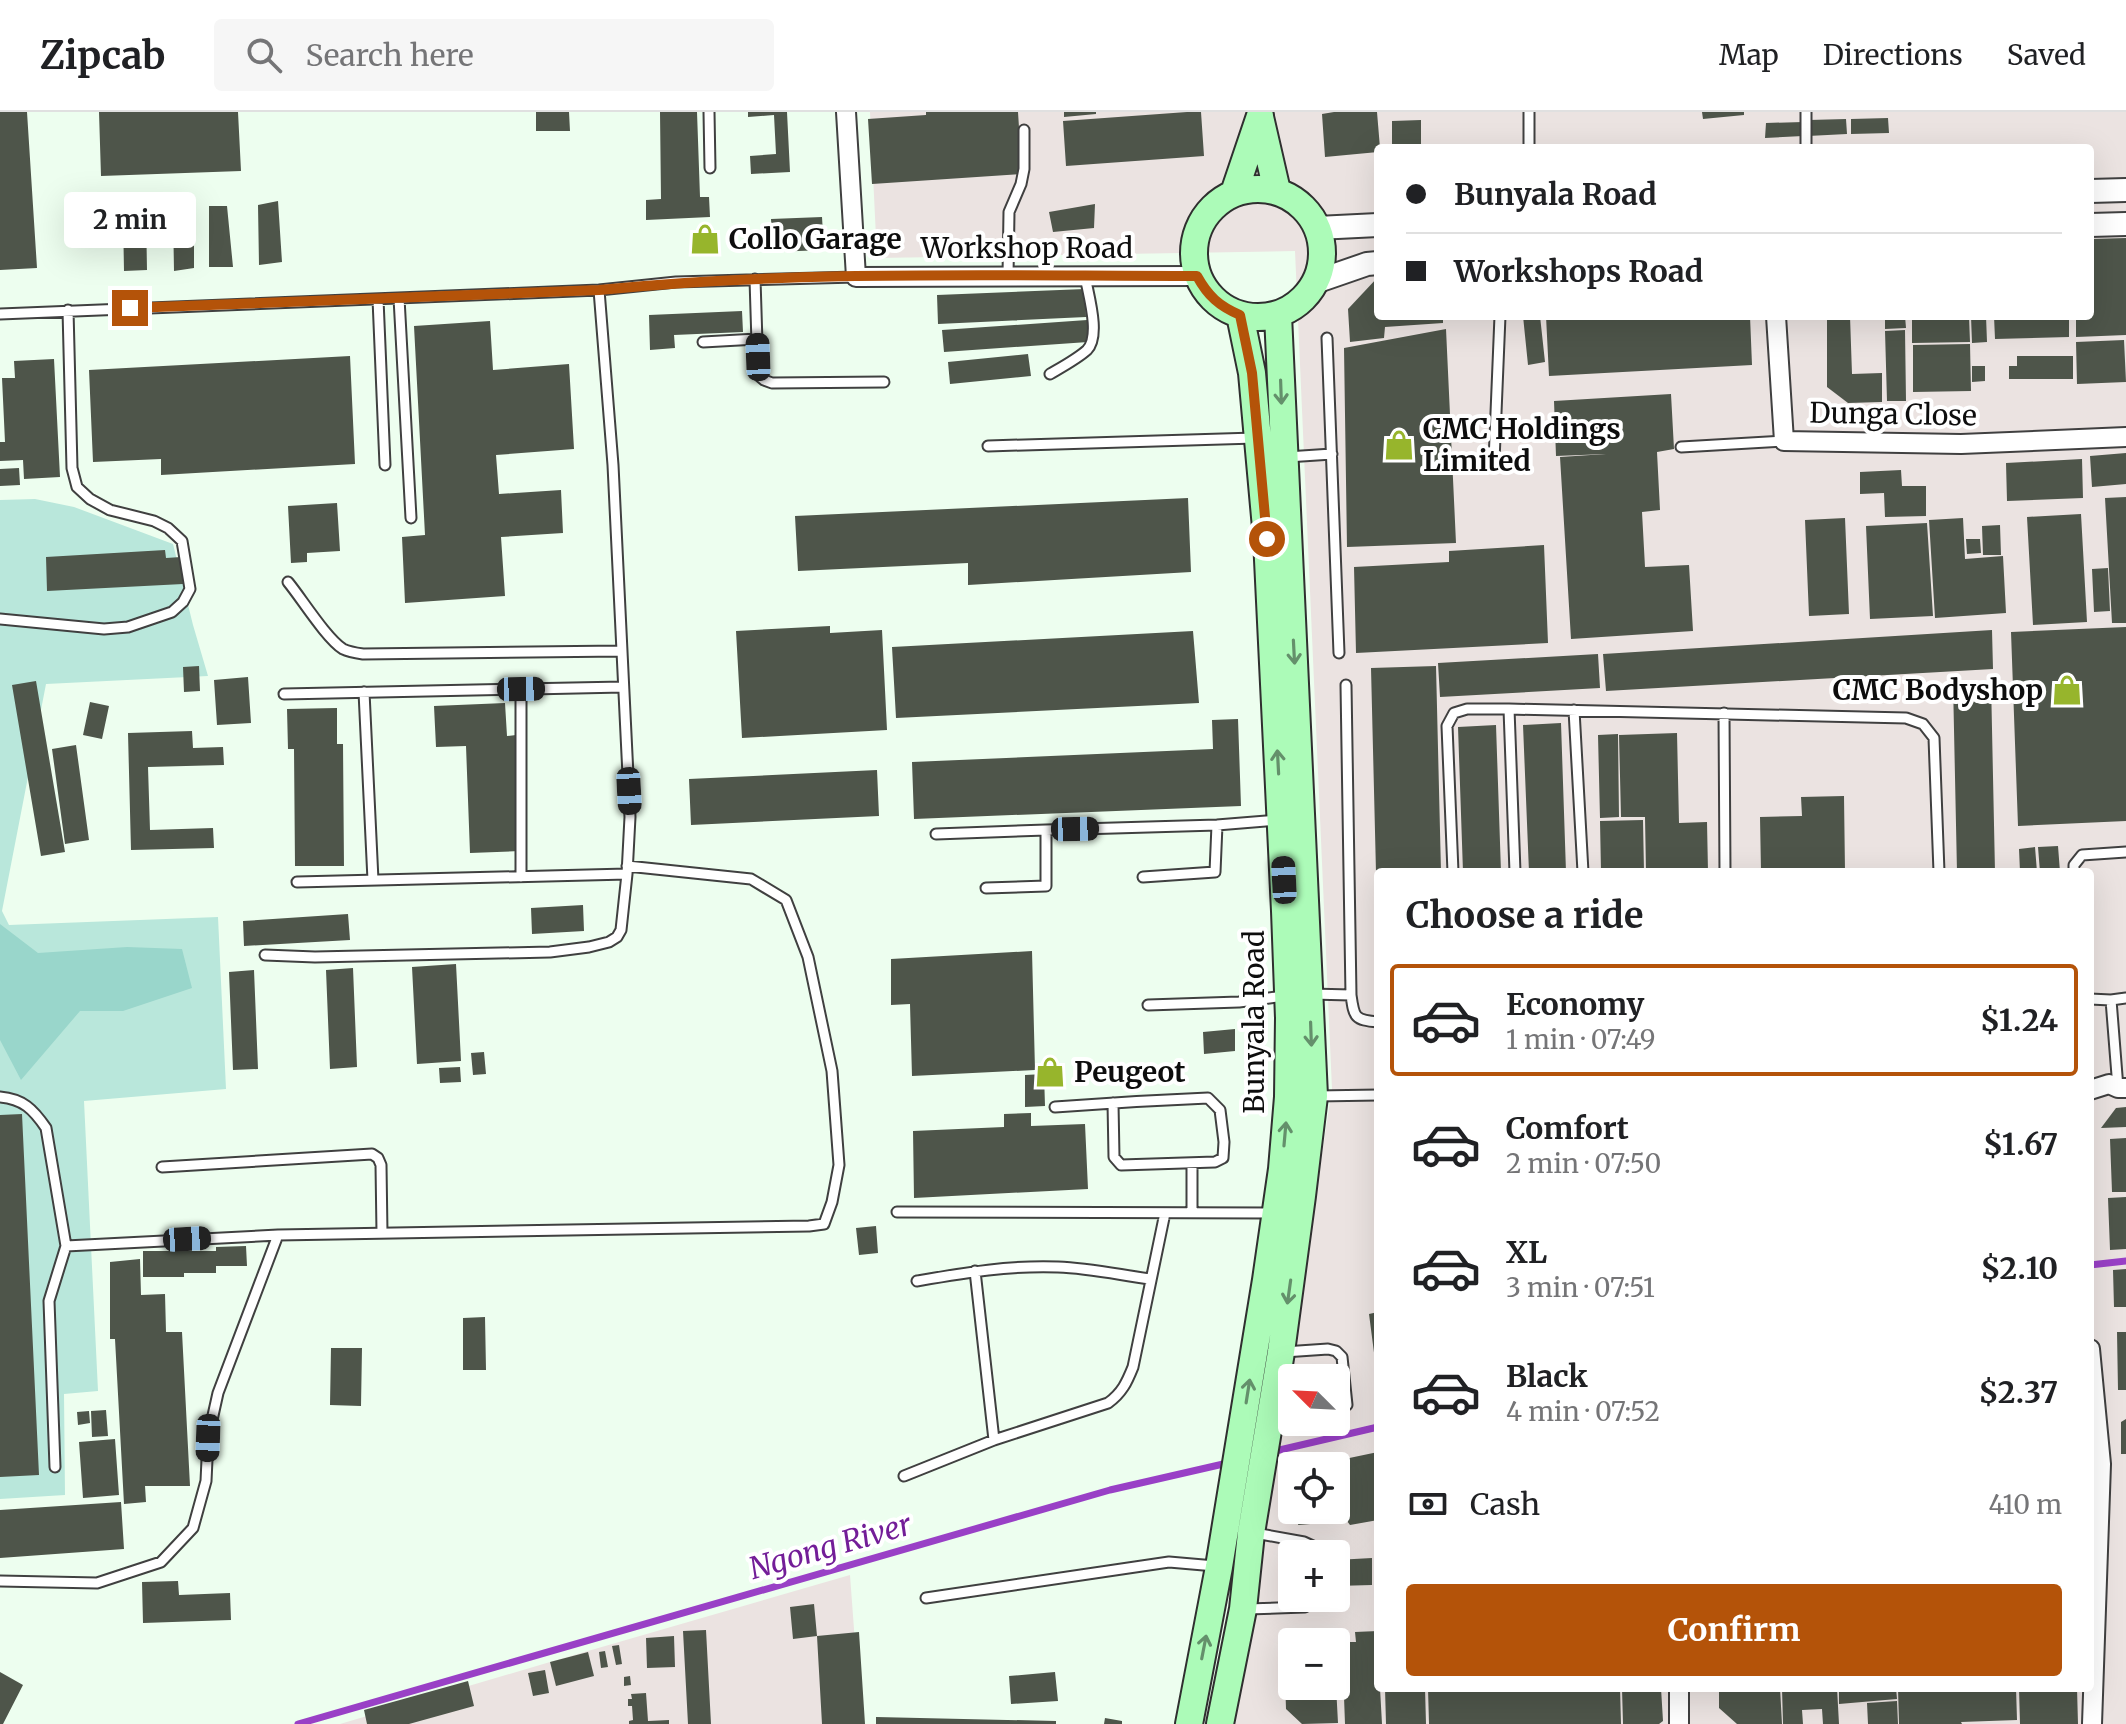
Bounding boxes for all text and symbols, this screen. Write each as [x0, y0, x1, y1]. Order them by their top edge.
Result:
search box [214, 19, 774, 91]
text: Zipcab [40, 32, 166, 79]
icon: search [242, 33, 286, 77]
text: Search here [306, 36, 474, 74]
text: Map [1719, 37, 1779, 73]
text: Directions [1823, 37, 1963, 73]
text: Saved [2007, 37, 2086, 73]
text: Bunyala Road [1454, 175, 1657, 213]
callout: 2 min [64, 192, 196, 248]
text: 2 min [93, 203, 167, 236]
place label: Collo Garage [729, 221, 902, 257]
shop icon: Collo Garage [688, 222, 722, 256]
street label: Workshop Road [920, 230, 1133, 266]
text: Workshops Road [1454, 252, 1703, 290]
route end [112, 290, 148, 326]
car [745, 333, 771, 381]
one-way arrow [1274, 378, 1289, 405]
street label: Dunga Close [1809, 395, 1977, 433]
place label: CMC Holdings Limited [1423, 411, 1621, 479]
shop icon: CMC Holdings Limited [1382, 428, 1416, 462]
route start [1249, 521, 1285, 557]
one-way arrow [1286, 638, 1301, 665]
place label: CMC Bodyshop [1833, 672, 2043, 708]
shop icon: CMC Bodyshop [2050, 673, 2084, 707]
car [497, 677, 545, 701]
one-way arrow [1270, 749, 1285, 776]
car [616, 766, 642, 816]
car [1051, 817, 1099, 841]
car [1271, 855, 1297, 905]
text: Choose a ride [1406, 893, 1643, 938]
street label: Bunyala Road [1236, 930, 1272, 1114]
icon: car [1410, 984, 1482, 1056]
text: Economy [1506, 985, 1644, 1023]
text: $1.24 [1980, 1001, 2058, 1039]
one-way arrow [1304, 1020, 1319, 1047]
text: 1 min · 07:49 [1506, 1023, 1656, 1056]
place label: Peugeot [1074, 1054, 1186, 1090]
shop icon: Peugeot [1033, 1055, 1067, 1089]
icon: car [1410, 1108, 1482, 1180]
text: Comfort [1506, 1109, 1629, 1147]
one-way arrow [1278, 1121, 1293, 1148]
text: $1.67 [1983, 1125, 2058, 1163]
text: 2 min · 07:50 [1506, 1147, 1661, 1180]
car [162, 1226, 212, 1252]
icon: car [1410, 1232, 1482, 1304]
text: XL [1506, 1233, 1547, 1271]
text: $2.10 [1980, 1249, 2058, 1287]
text: 3 min · 07:51 [1506, 1271, 1655, 1304]
one-way arrow [1281, 1279, 1296, 1305]
icon: car [1410, 1356, 1482, 1428]
text: Black [1506, 1357, 1588, 1395]
north arrow [1278, 1364, 1350, 1436]
map controls [1278, 1364, 1350, 1700]
text: $2.37 [1979, 1373, 2058, 1411]
one-way arrow [1241, 1379, 1256, 1404]
text: 4 min · 07:52 [1506, 1395, 1660, 1428]
car [195, 1414, 221, 1462]
button: locate [1278, 1452, 1350, 1524]
icon: cash [1406, 1482, 1450, 1526]
text: Cash [1470, 1485, 1540, 1523]
text: 410 m [1988, 1488, 2062, 1521]
water label: Ngong River [744, 1504, 916, 1587]
button: + [1278, 1540, 1350, 1612]
button: Confirm [1406, 1584, 2062, 1676]
button: − [1278, 1628, 1350, 1700]
one-way arrow [1198, 1635, 1213, 1661]

